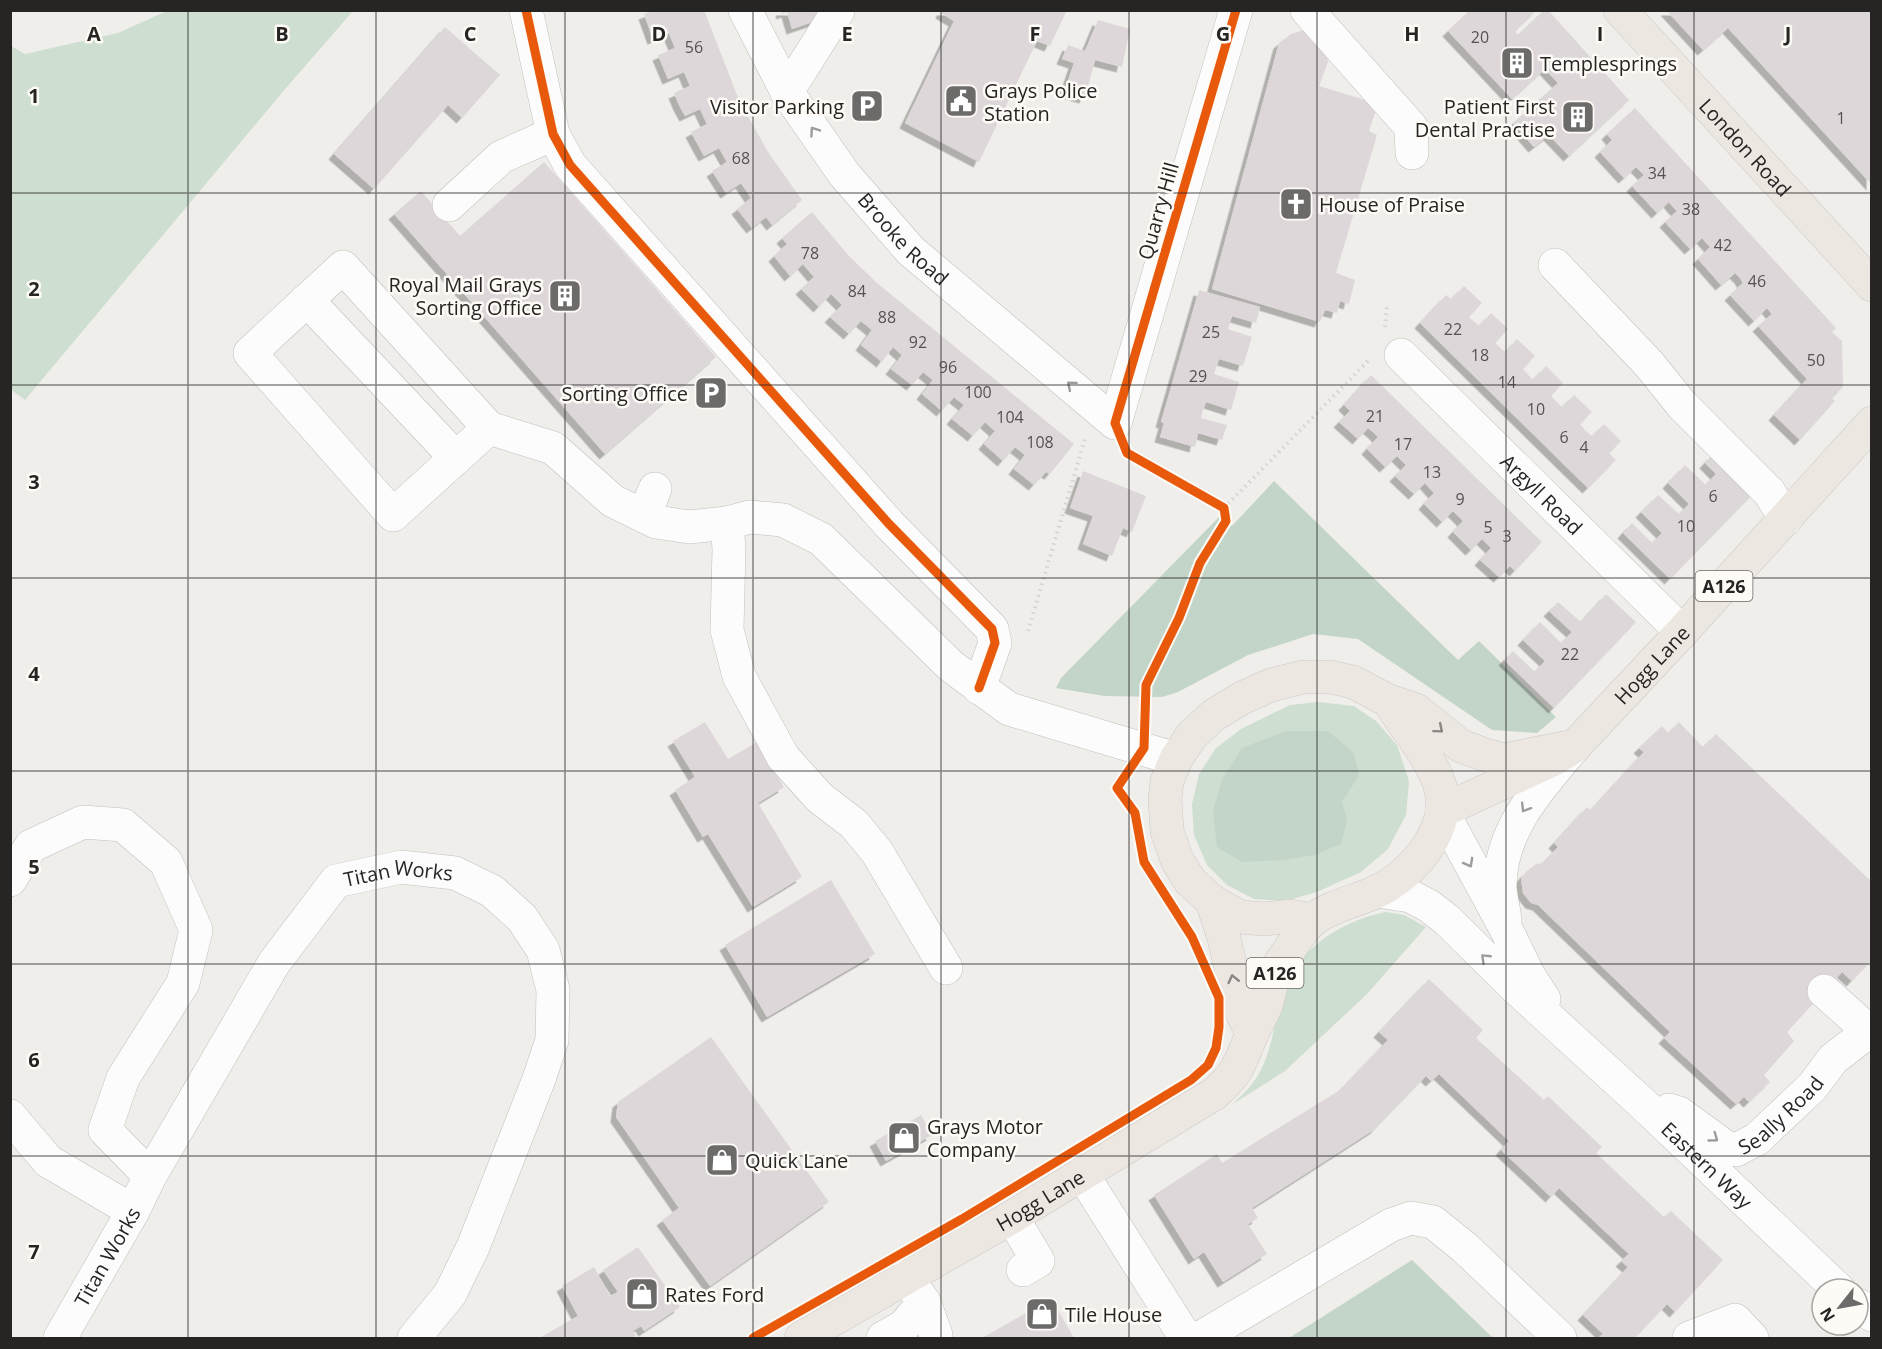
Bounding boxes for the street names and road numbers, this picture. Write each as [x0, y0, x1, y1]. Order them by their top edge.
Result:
street label: London Road [1694, 92, 1798, 202]
street label: Quarry Hill [1131, 159, 1185, 263]
street label: Brooke Road [852, 186, 955, 291]
street label: Argyll Road [1495, 448, 1589, 540]
road number: A126 [1696, 571, 1752, 601]
street label: Hogg Lane [1608, 619, 1695, 710]
street label: Titan Works [341, 853, 454, 892]
road number: A126 [1246, 958, 1304, 988]
street label: Seally Road [1733, 1070, 1829, 1160]
street label: Eastern Way [1656, 1115, 1759, 1215]
street label: Hogg Lane [991, 1163, 1089, 1237]
street label: Titan Works [68, 1202, 146, 1311]

